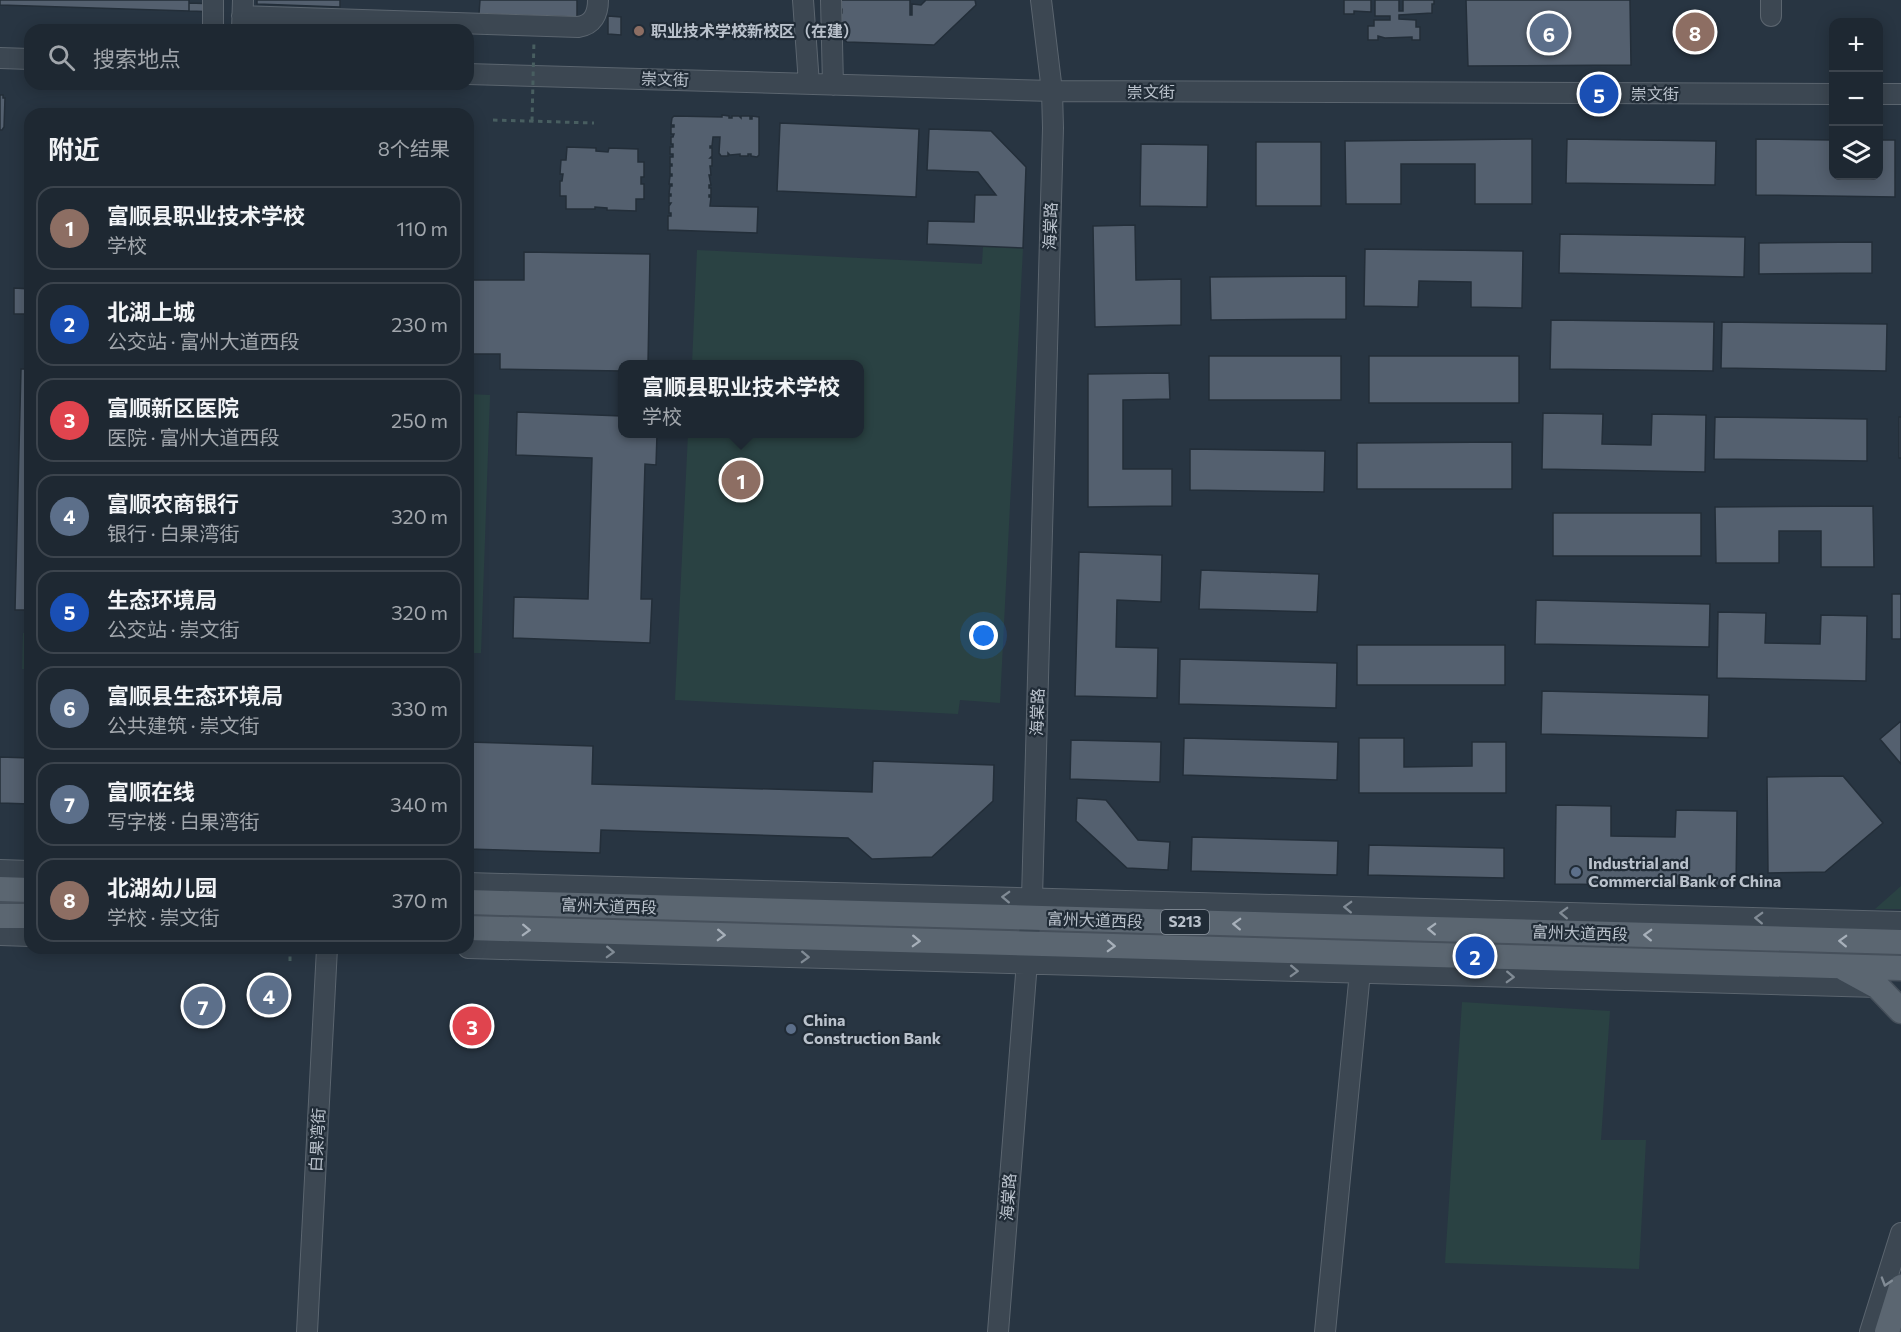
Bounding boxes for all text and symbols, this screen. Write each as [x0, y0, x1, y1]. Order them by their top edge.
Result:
pin: 8 [1676, 9, 1714, 54]
pin: 6 [1530, 10, 1568, 56]
map controls [1829, 18, 1883, 180]
button: + [1829, 18, 1883, 72]
place label: 职业技术学校新校区（在建） [651, 21, 859, 40]
search box [24, 24, 474, 90]
marker: 职业技术学校新校区（在建） [632, 24, 646, 38]
icon: search [45, 41, 78, 74]
text: 搜索地点 [93, 45, 181, 72]
street label: 崇文街 [641, 68, 689, 89]
pin: 5 [1580, 72, 1618, 116]
button: − [1829, 72, 1883, 126]
street label: 崇文街 [1127, 82, 1175, 101]
street label: 崇文街 [1631, 84, 1679, 103]
button: layers [1829, 126, 1883, 180]
text: 附近 [48, 133, 100, 164]
text: 8个结果 [378, 136, 450, 160]
text: 富顺县职业技术学校 [107, 202, 305, 229]
street label: 海棠路 [1039, 202, 1060, 250]
text: 1 [65, 216, 74, 240]
text: 110 m [397, 216, 448, 240]
text: 学校 [107, 233, 147, 257]
text: 北湖上城 [107, 298, 195, 325]
text: 2 [64, 312, 75, 336]
text: 230 m [391, 312, 448, 336]
text: 公交站 · 富州大道西段 [107, 329, 299, 353]
popup [618, 360, 864, 438]
text: 富顺县职业技术学校 [642, 373, 840, 400]
text: 富顺新区医院 [107, 394, 239, 421]
text: 学校 [642, 404, 682, 428]
text: 3 [64, 408, 75, 432]
text: 250 m [391, 408, 448, 432]
text: 医院 · 富州大道西段 [107, 425, 279, 449]
pin: 1 [722, 458, 760, 502]
text: 富顺农商银行 [107, 490, 239, 517]
text: 4 [63, 504, 76, 528]
text: 320 m [391, 504, 448, 528]
text: 银行 · 白果湾街 [107, 521, 239, 545]
text: 生态环境局 [107, 586, 217, 613]
text: 5 [64, 600, 75, 624]
text: 320 m [391, 600, 448, 624]
text: 公交站 · 崇文街 [107, 617, 239, 641]
your location [969, 621, 998, 650]
text: 富顺县生态环境局 [107, 682, 283, 709]
street label: 海棠路 [1026, 688, 1047, 736]
text: 6 [63, 696, 76, 720]
text: 330 m [391, 696, 448, 720]
text: 公共建筑 · 崇文街 [107, 713, 259, 737]
text: 富顺在线 [107, 778, 195, 805]
text: 7 [64, 792, 75, 816]
text: 340 m [390, 792, 448, 816]
text: 写字楼 · 白果湾街 [107, 809, 259, 833]
place label: Industrial and Commercial Bank of China [1588, 853, 1781, 890]
marker: Industrial and Commercial Bank of China [1569, 865, 1583, 879]
text: 北湖幼儿园 [107, 874, 217, 901]
text: 8 [63, 888, 76, 912]
text: 370 m [392, 888, 448, 912]
one-way arrow [1001, 891, 1010, 904]
street label: 富州大道西段 [561, 894, 657, 917]
one-way arrow [1343, 901, 1352, 913]
text: 学校 · 崇文街 [107, 905, 219, 929]
one-way arrow [1559, 907, 1568, 919]
street label: 富州大道西段 [1047, 908, 1143, 931]
road number: S213 [1161, 910, 1209, 934]
one-way arrow [1754, 912, 1763, 924]
one-way arrow [1232, 917, 1241, 930]
street label: 富州大道西段 [1532, 921, 1628, 944]
one-way arrow [1427, 923, 1436, 935]
one-way arrow [522, 924, 531, 936]
one-way arrow [717, 929, 726, 942]
one-way arrow [1643, 929, 1652, 942]
one-way arrow [912, 934, 921, 947]
pin: 2 [1456, 934, 1494, 978]
one-way arrow [1838, 934, 1847, 947]
one-way arrow [1107, 940, 1116, 952]
one-way arrow [606, 946, 615, 958]
one-way arrow [801, 951, 810, 963]
one-way arrow [1290, 964, 1299, 977]
one-way arrow [1506, 970, 1515, 983]
pin: 4 [250, 972, 288, 1018]
pin: 7 [184, 984, 222, 1028]
pin: 3 [452, 1004, 492, 1048]
place label: China Construction Bank [803, 1010, 942, 1047]
marker: China Construction Bank [784, 1022, 798, 1036]
street label: 白果湾街 [305, 1108, 328, 1172]
street label: 海棠路 [996, 1172, 1019, 1222]
one-way arrow [1880, 1276, 1893, 1287]

